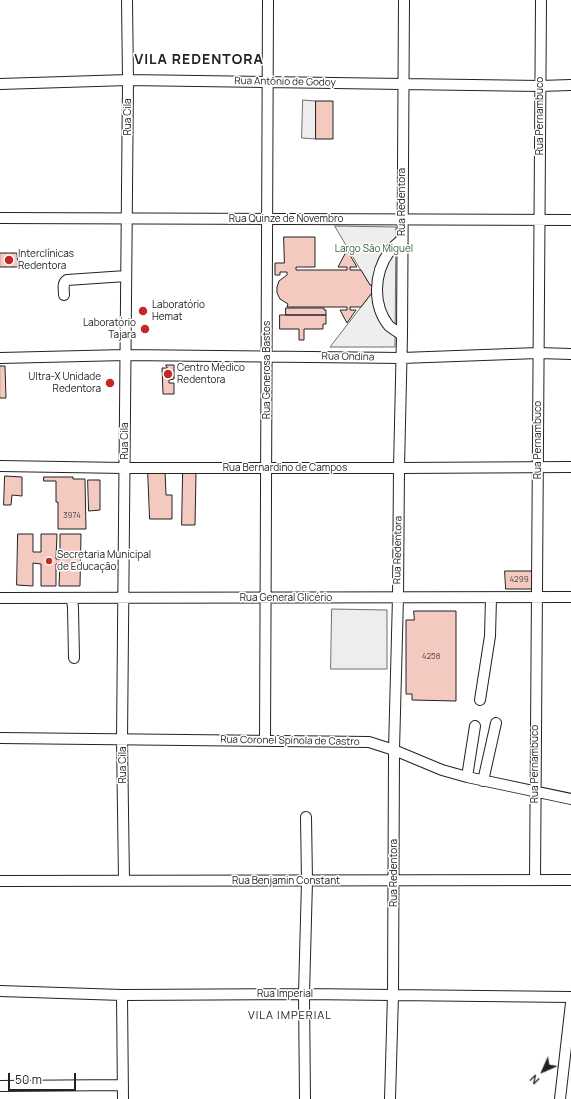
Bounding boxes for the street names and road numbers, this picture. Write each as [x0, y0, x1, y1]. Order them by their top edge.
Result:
street label: Rua Antônio de Godoy [234, 75, 336, 89]
street label: Rua Pernambuco [534, 77, 546, 155]
street label: Rua Cila [122, 98, 134, 136]
street label: Rua Redentora [396, 168, 408, 236]
street label: Rua Quinze de Novembro [229, 213, 343, 225]
street label: Rua Generosa Bastos [261, 321, 273, 419]
street label: Rua Ondina [322, 351, 374, 363]
street label: Rua Pernambuco [532, 401, 544, 479]
street label: Rua Cila [119, 422, 131, 460]
street label: Rua Bernardino de Campos [223, 462, 347, 474]
street label: Rua Redentora [391, 516, 405, 584]
street label: Rua General Glicério [240, 592, 332, 604]
street label: Rua Pernambuco [529, 725, 541, 803]
street label: Rua Coronel Spínola de Castro [220, 734, 360, 748]
street label: Rua Cila [117, 746, 129, 784]
street label: Rua Redentora [388, 839, 400, 907]
street label: Rua Benjamin Constant [232, 875, 340, 887]
street label: Rua Imperial [257, 988, 313, 1000]

